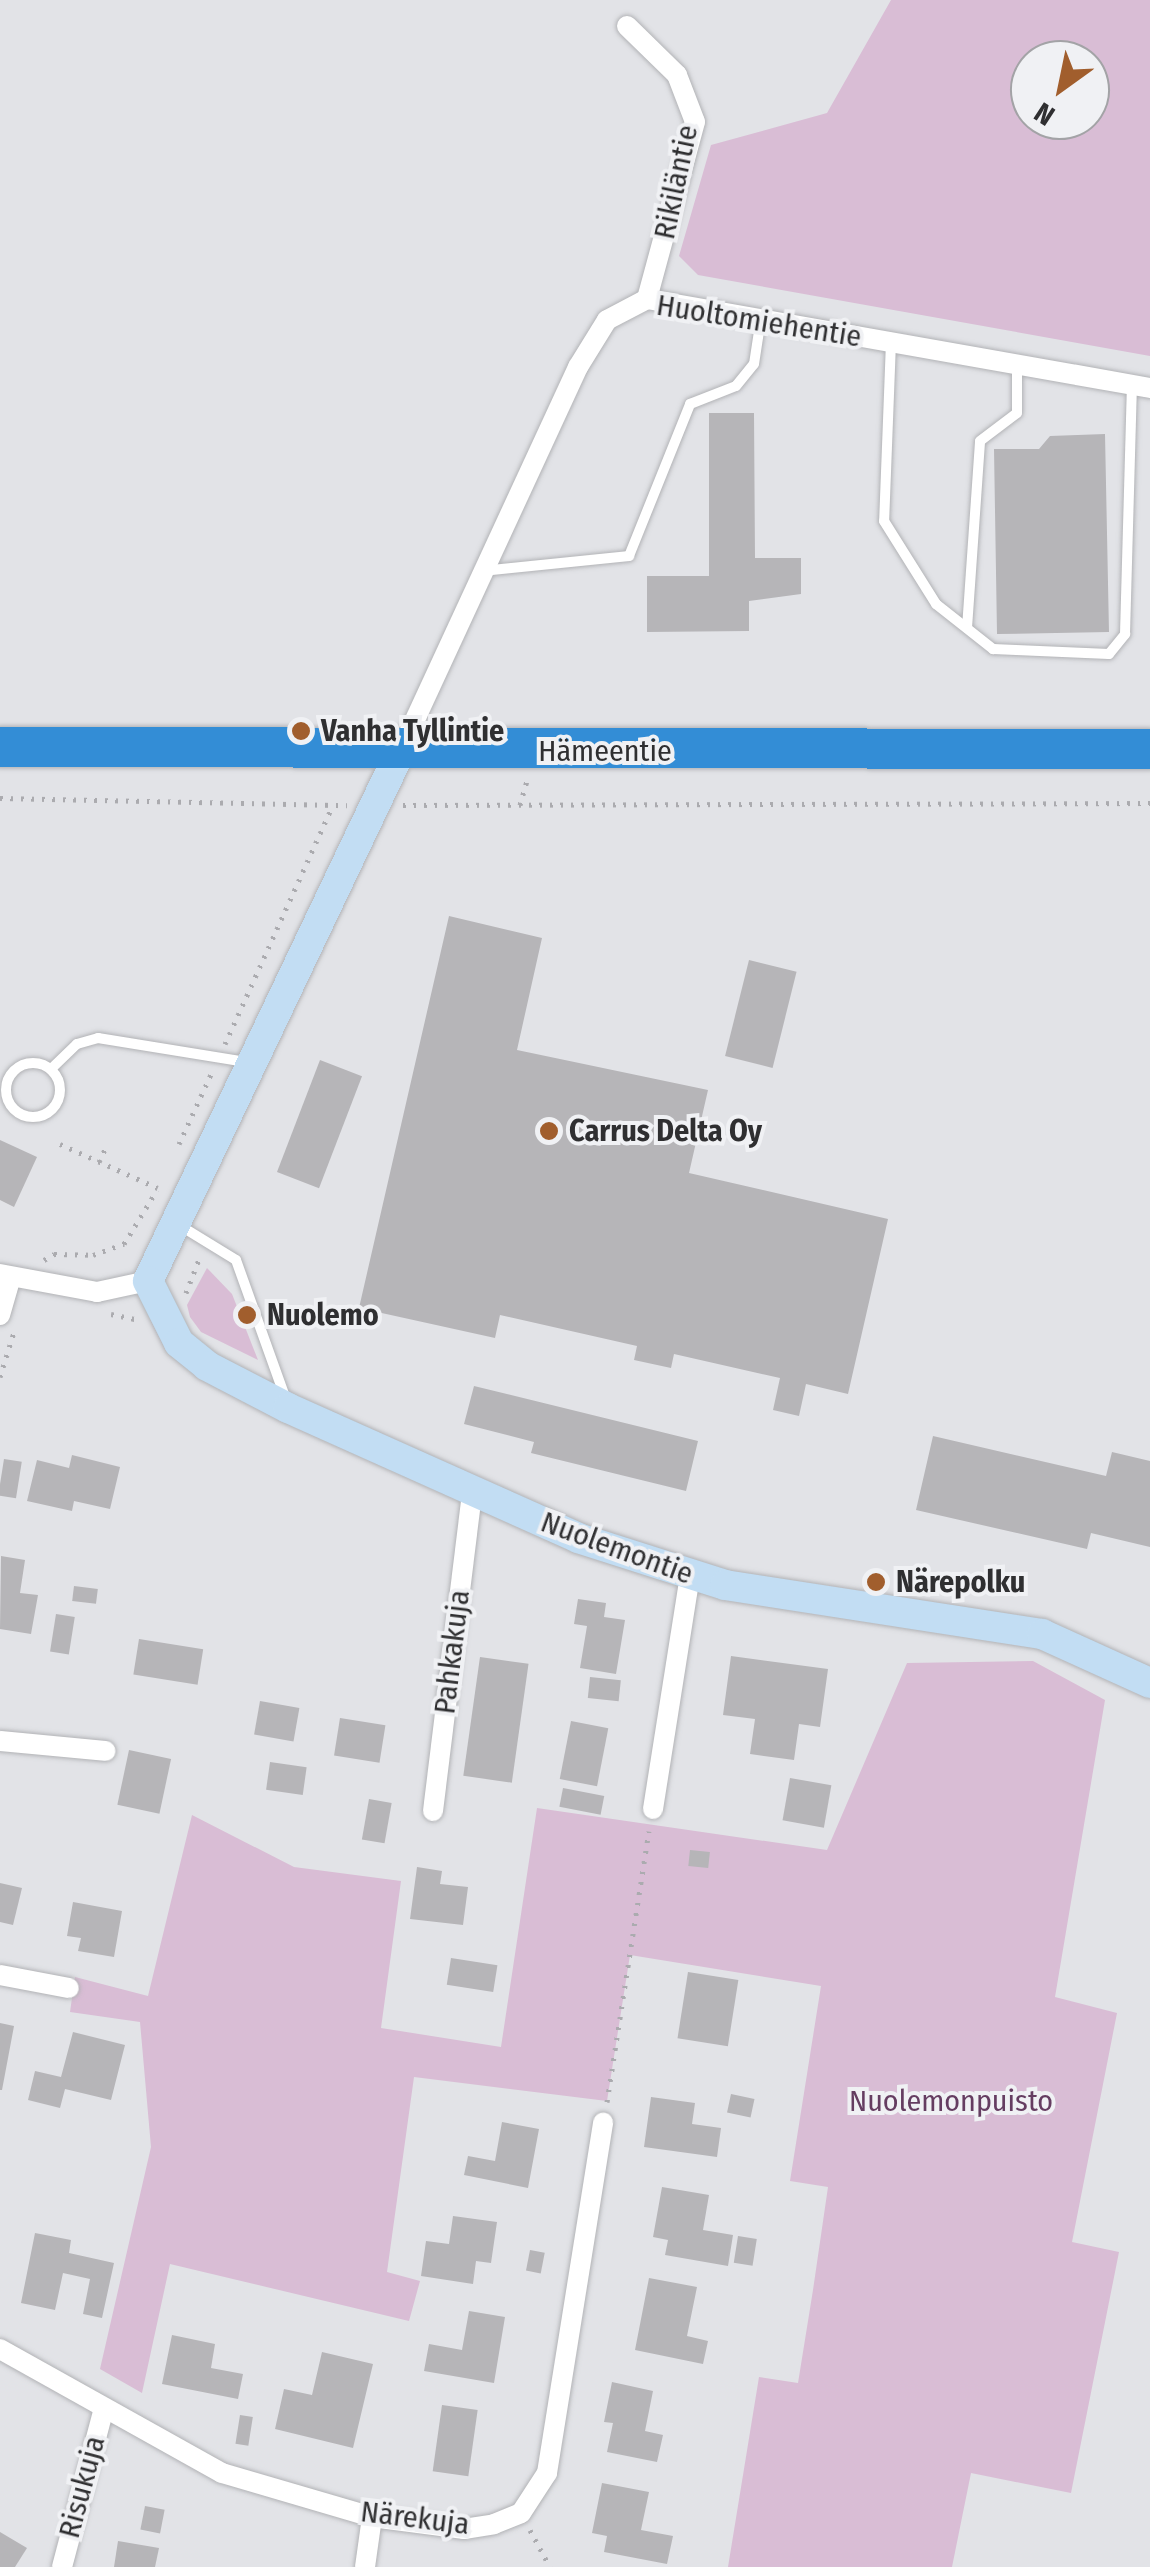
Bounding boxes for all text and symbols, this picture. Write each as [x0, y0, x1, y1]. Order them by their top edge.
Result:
north arrow [1010, 40, 1110, 140]
text: N [1028, 95, 1061, 132]
street label: Rikiläntie [646, 122, 706, 242]
street label: Huoltomiehentie [654, 287, 864, 355]
place label: Vanha Tyllintie [321, 713, 504, 749]
marker: Vanha Tyllintie [290, 720, 312, 742]
street label: Hämeentie [538, 733, 672, 769]
place label: Carrus Delta Oy [569, 1113, 762, 1149]
marker: Carrus Delta Oy [538, 1120, 560, 1142]
place label: Nuolemo [267, 1297, 379, 1333]
marker: Nuolemo [236, 1304, 258, 1326]
street label: Nuolemontie [536, 1504, 698, 1592]
place label: Närepolku [896, 1564, 1025, 1600]
marker: Närepolku [865, 1571, 887, 1593]
street label: Pahkakuja [427, 1588, 477, 1716]
park label: Nuolemonpuisto [849, 2083, 1053, 2119]
street label: Risukuja [51, 2432, 113, 2542]
street label: Närekuja [359, 2493, 471, 2543]

